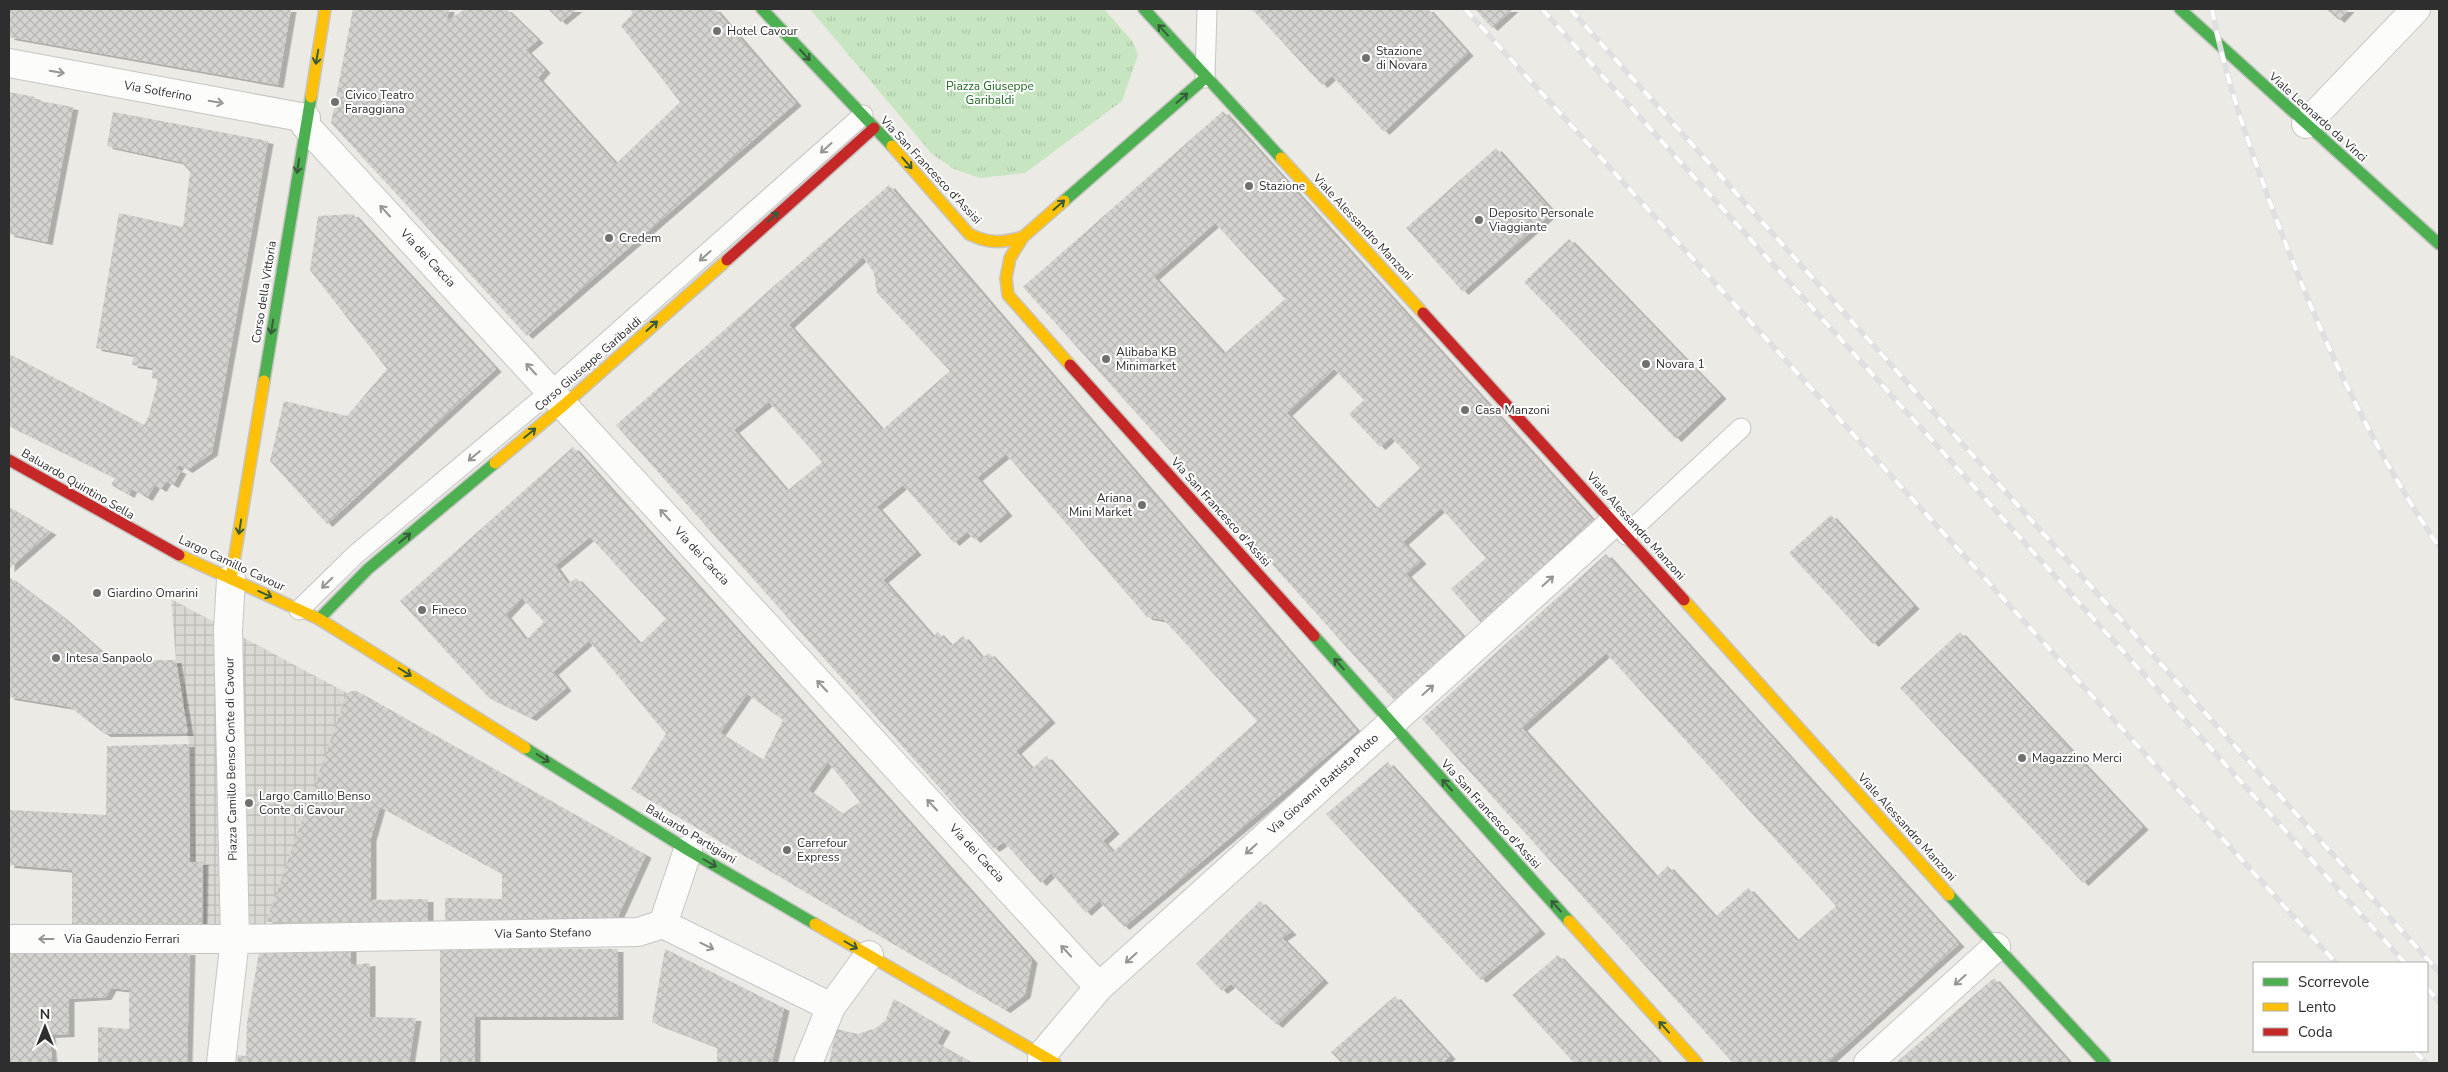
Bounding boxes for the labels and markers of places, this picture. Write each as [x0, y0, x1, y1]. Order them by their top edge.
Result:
place label: Hotel Cavour [727, 23, 799, 39]
marker: Hotel Cavour [711, 25, 723, 37]
place label: Stazione di Novara [1376, 43, 1427, 73]
marker: Stazione di Novara [1360, 52, 1372, 64]
place label: Civico Teatro Faraggiana [345, 87, 414, 117]
marker: Civico Teatro Faraggiana [329, 96, 341, 108]
place label: Stazione [1259, 178, 1305, 194]
marker: Stazione [1243, 180, 1255, 192]
place label: Deposito Personale Viaggiante [1488, 205, 1594, 235]
marker: Deposito Personale Viaggiante [1473, 214, 1485, 226]
place label: Credem [619, 230, 661, 246]
marker: Credem [603, 232, 615, 244]
place label: Alibaba KB Minimarket [1116, 344, 1177, 374]
marker: Alibaba KB Minimarket [1100, 353, 1112, 365]
place label: Novara 1 [1656, 356, 1705, 372]
marker: Novara 1 [1640, 358, 1652, 370]
place label: Casa Manzoni [1475, 402, 1550, 418]
marker: Casa Manzoni [1459, 404, 1471, 416]
place label: Ariana Mini Market [1069, 490, 1133, 520]
marker: Ariana Mini Market [1136, 499, 1148, 511]
place label: Giardino Omarini [107, 585, 198, 601]
marker: Giardino Omarini [91, 587, 103, 599]
place label: Fineco [432, 602, 467, 618]
marker: Fineco [416, 604, 428, 616]
place label: Intesa Sanpaolo [66, 650, 153, 666]
marker: Intesa Sanpaolo [50, 652, 62, 664]
place label: Magazzino Merci [2032, 750, 2122, 766]
marker: Magazzino Merci [2016, 752, 2028, 764]
place label: Largo Camillo Benso Conte di Cavour [259, 788, 371, 818]
marker: Largo Camillo Benso Conte di Cavour [243, 797, 255, 809]
place label: Carrefour Express [797, 835, 848, 865]
marker: Carrefour Express [781, 844, 793, 856]

